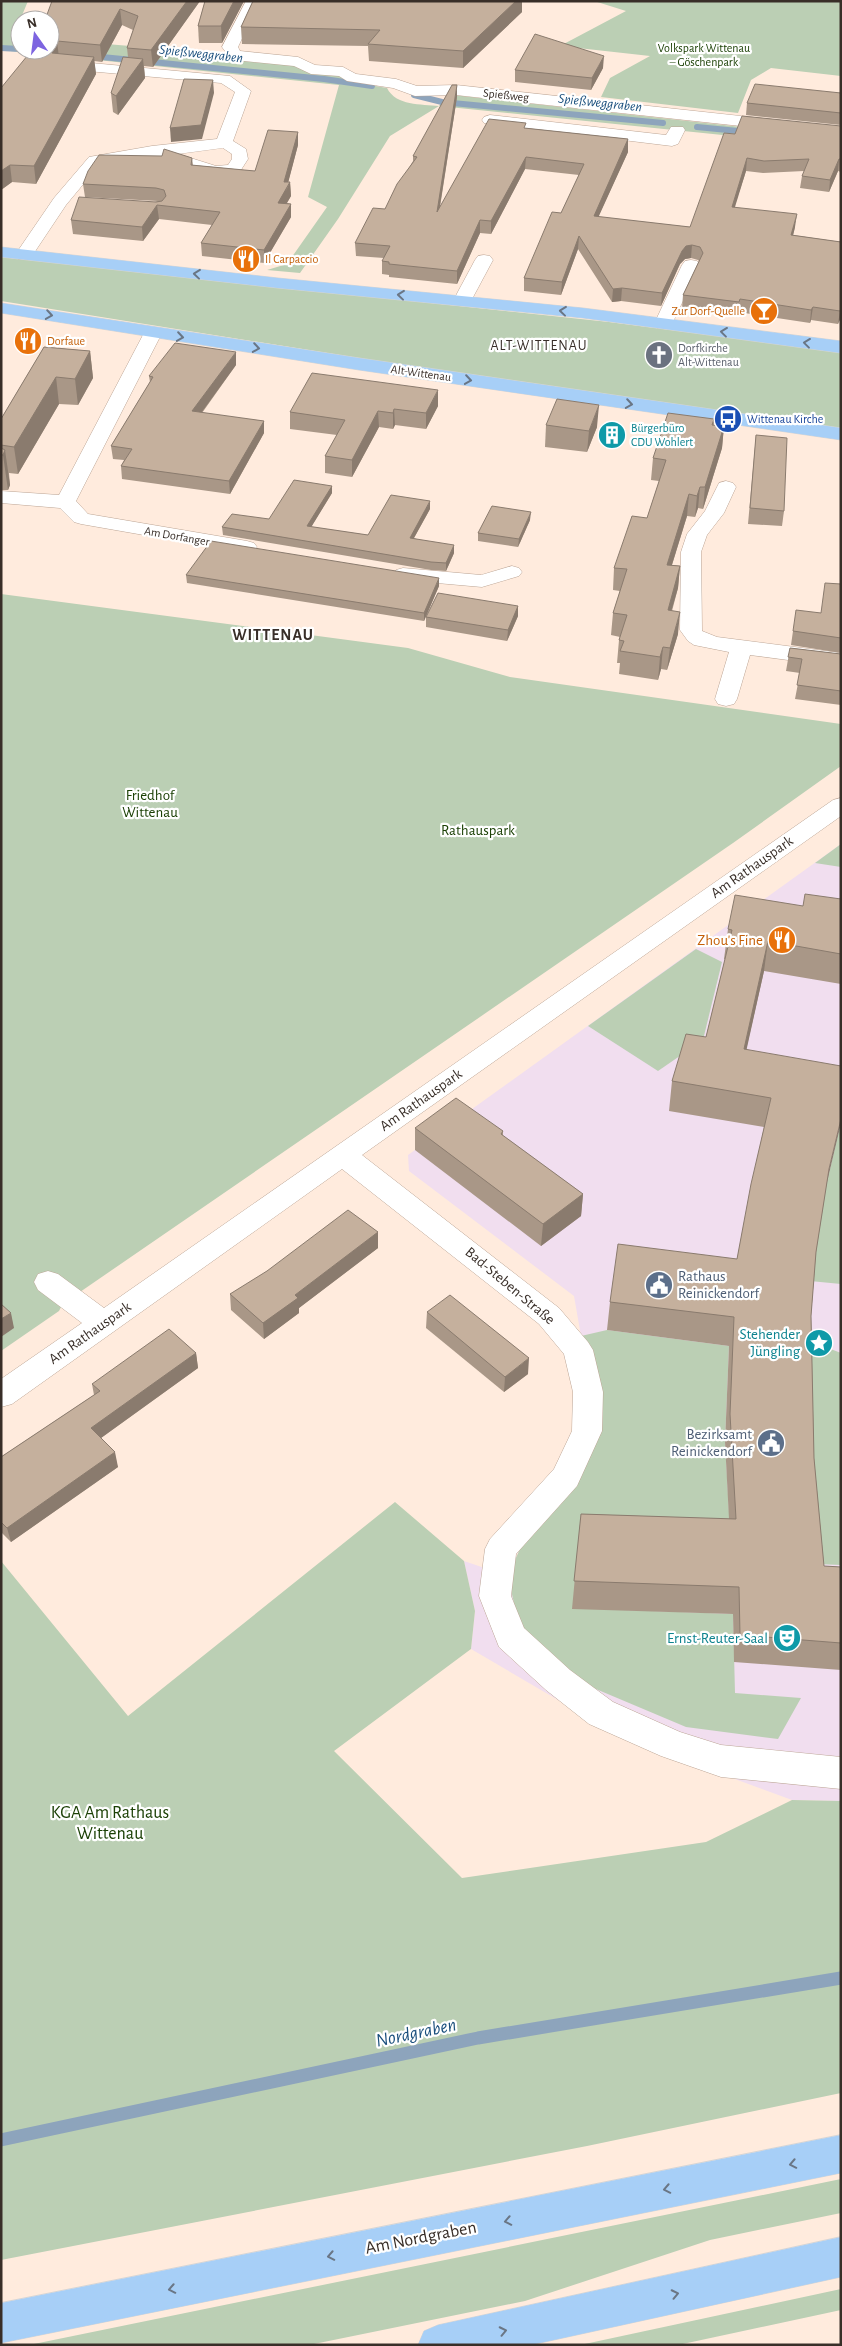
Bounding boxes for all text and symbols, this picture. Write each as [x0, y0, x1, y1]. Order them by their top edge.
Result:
north arrow [10, 10, 60, 60]
text: N [26, 15, 39, 31]
park label: Volkspark Wittenau – Göschenpark [658, 42, 750, 68]
water label: Spießweggraben [158, 43, 244, 65]
street label: Spießweg [482, 87, 530, 103]
water label: Spießweggraben [557, 92, 643, 114]
restaurant icon: Il Carpaccio [231, 244, 261, 274]
place label: Il Carpaccio [265, 253, 318, 265]
one-way arrow [192, 269, 200, 280]
one-way arrow [397, 290, 405, 301]
bar icon: Zur Dorf-Quelle [749, 296, 779, 326]
place label: Zur Dorf-Quelle [672, 305, 745, 318]
one-way arrow [559, 306, 567, 317]
one-way arrow [45, 310, 54, 320]
restaurant icon: Dorfaue [13, 326, 43, 356]
one-way arrow [720, 327, 728, 338]
one-way arrow [176, 331, 184, 341]
place label: Dorfaue [47, 335, 85, 347]
one-way arrow [802, 338, 810, 349]
district label: ALT-WITTENAU [491, 339, 587, 353]
church icon: Dorfkirche Alt-Wittenau [644, 340, 674, 370]
one-way arrow [252, 342, 260, 353]
place label: Dorfkirche Alt-Wittenau [678, 342, 739, 368]
street label: Alt-Wittenau [390, 363, 452, 383]
one-way arrow [465, 374, 473, 385]
one-way arrow [625, 398, 633, 409]
bus stop icon: Wittenau Kirche [713, 404, 743, 434]
place label: Wittenau Kirche [747, 413, 823, 425]
building icon: Bürgerbüro CDU Wohlert [597, 420, 627, 450]
place label: Bürgerbüro CDU Wohlert [631, 422, 693, 448]
street label: Am Dorfanger [143, 524, 211, 548]
district label: WITTENAU [232, 627, 314, 643]
park label: Friedhof Wittenau [122, 788, 178, 820]
park label: Rathauspark [441, 823, 515, 838]
street label: Am Rathauspark [708, 833, 796, 901]
restaurant icon: Zhou's Fine [767, 925, 797, 955]
place label: Zhou's Fine [697, 933, 763, 948]
street label: Am Rathauspark [377, 1066, 465, 1134]
street label: Bad-Steben-Straße [462, 1244, 558, 1328]
place label: Rathaus Reinickendorf [678, 1269, 761, 1301]
public building icon: Rathaus Reinickendorf [644, 1270, 674, 1300]
street label: Am Rathauspark [46, 1299, 134, 1367]
place label: Stehender Jüngling [739, 1327, 801, 1359]
place icon: Stehender Jüngling [804, 1328, 834, 1358]
place label: Bezirksamt Reinickendorf [671, 1427, 753, 1459]
public building icon: Bezirksamt Reinickendorf [756, 1428, 786, 1458]
theatre icon: Ernst-Reuter-Saal [772, 1623, 802, 1653]
place label: Ernst-Reuter-Saal [667, 1631, 768, 1646]
park label: KGA Am Rathaus Wittenau [51, 1804, 169, 1843]
water label: Nordgraben [374, 2015, 458, 2051]
one-way arrow [789, 2158, 797, 2168]
one-way arrow [663, 2183, 672, 2194]
one-way arrow [503, 2215, 512, 2226]
street label: Am Nordgraben [364, 2218, 478, 2258]
one-way arrow [327, 2251, 336, 2261]
one-way arrow [168, 2283, 176, 2293]
one-way arrow [670, 2289, 679, 2300]
one-way arrow [498, 2326, 507, 2337]

